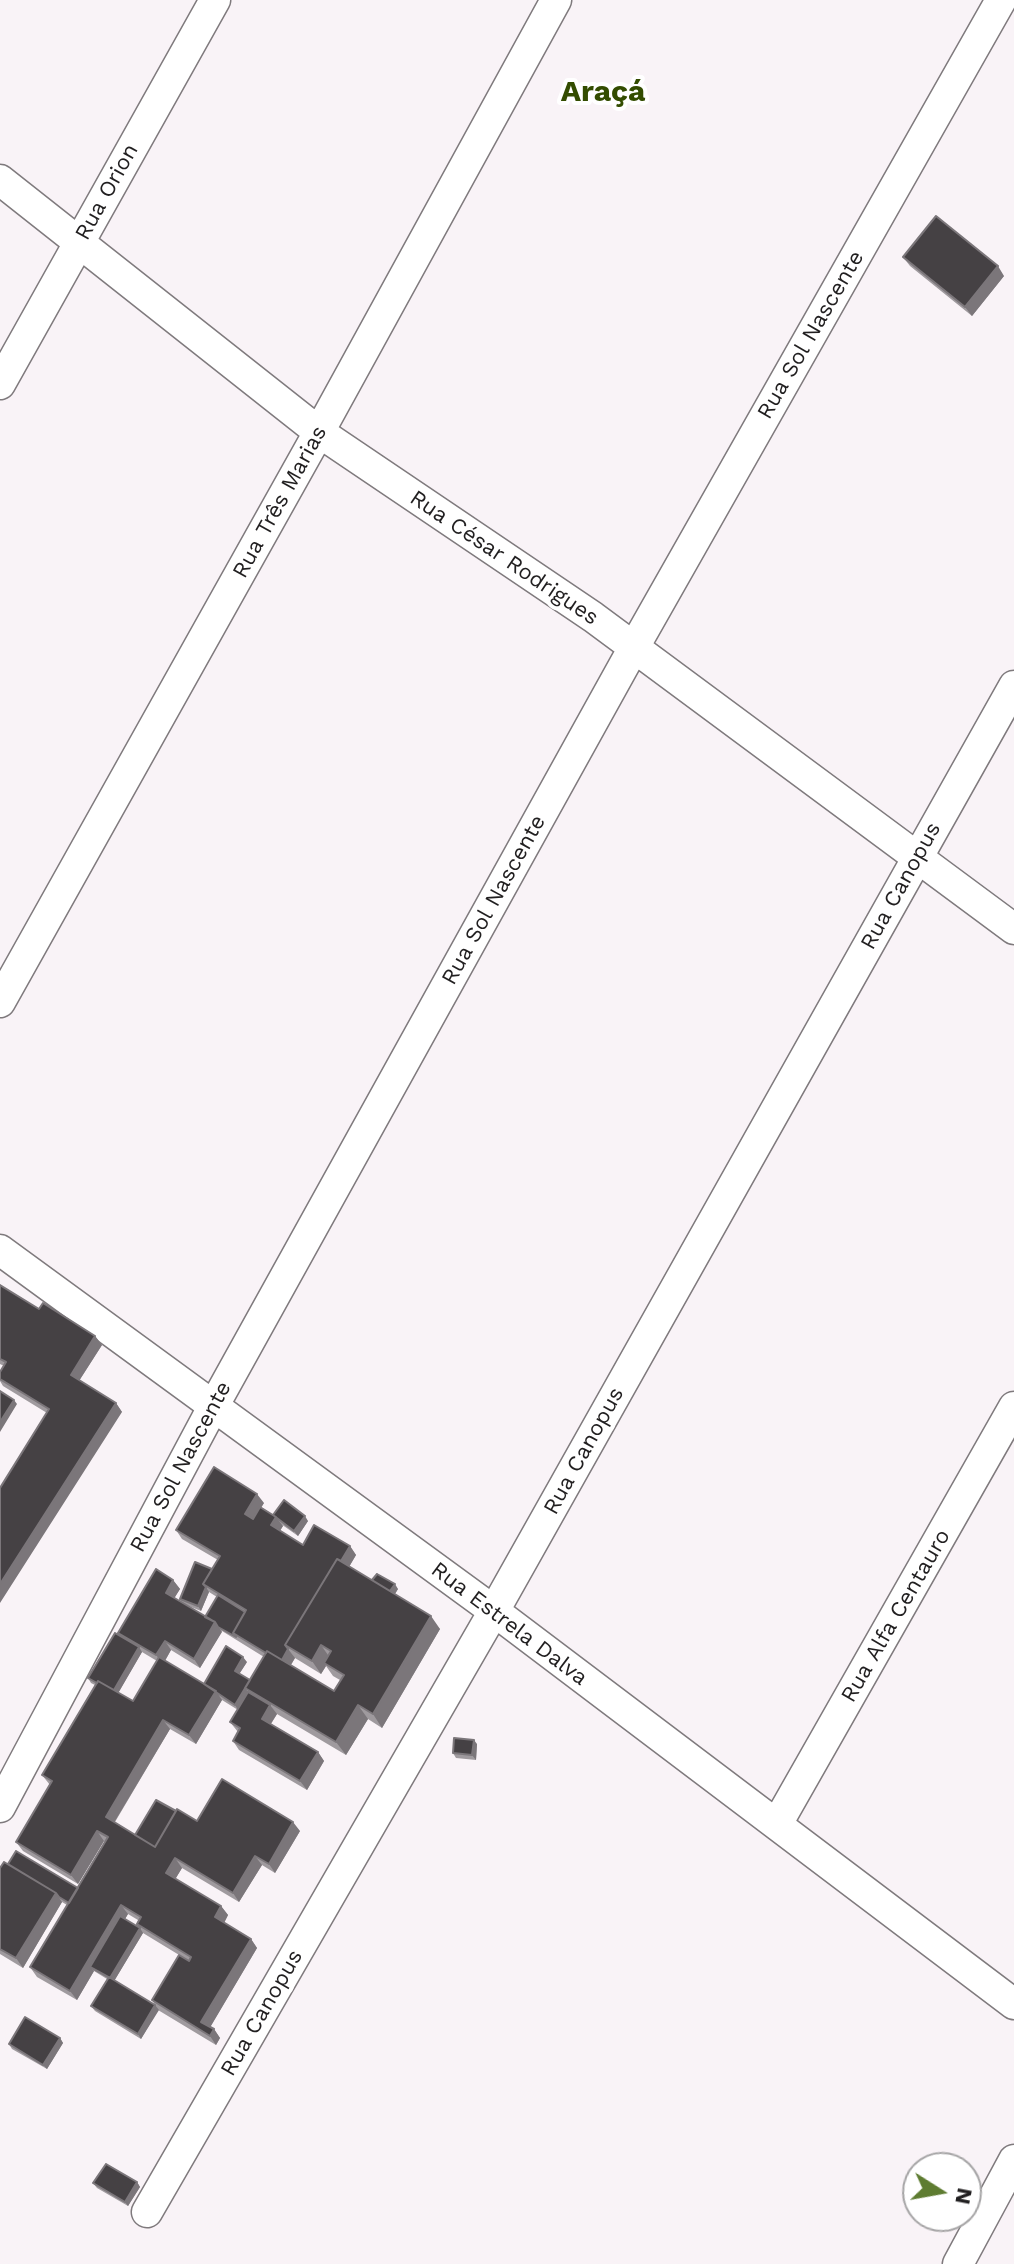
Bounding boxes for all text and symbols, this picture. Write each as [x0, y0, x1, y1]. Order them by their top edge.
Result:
district label: Araçá [561, 74, 645, 110]
street label: Rua Orion [70, 139, 144, 245]
street label: Rua Sol Nascente [752, 246, 870, 424]
street label: Rua Três Marias [227, 421, 333, 583]
street label: Rua César Rodrigues [405, 485, 603, 631]
street label: Rua Sol Nascente [436, 811, 552, 989]
street label: Rua Canopus [855, 818, 947, 954]
street label: Rua Sol Nascente [125, 1377, 237, 1557]
street label: Rua Canopus [538, 1383, 630, 1519]
street label: Rua Alfa Centauro [836, 1525, 956, 1707]
street label: Rua Estrela Dalva [426, 1557, 592, 1691]
street label: Rua Canopus [215, 1945, 309, 2081]
north arrow [902, 2152, 982, 2232]
text: N [950, 2186, 978, 2207]

